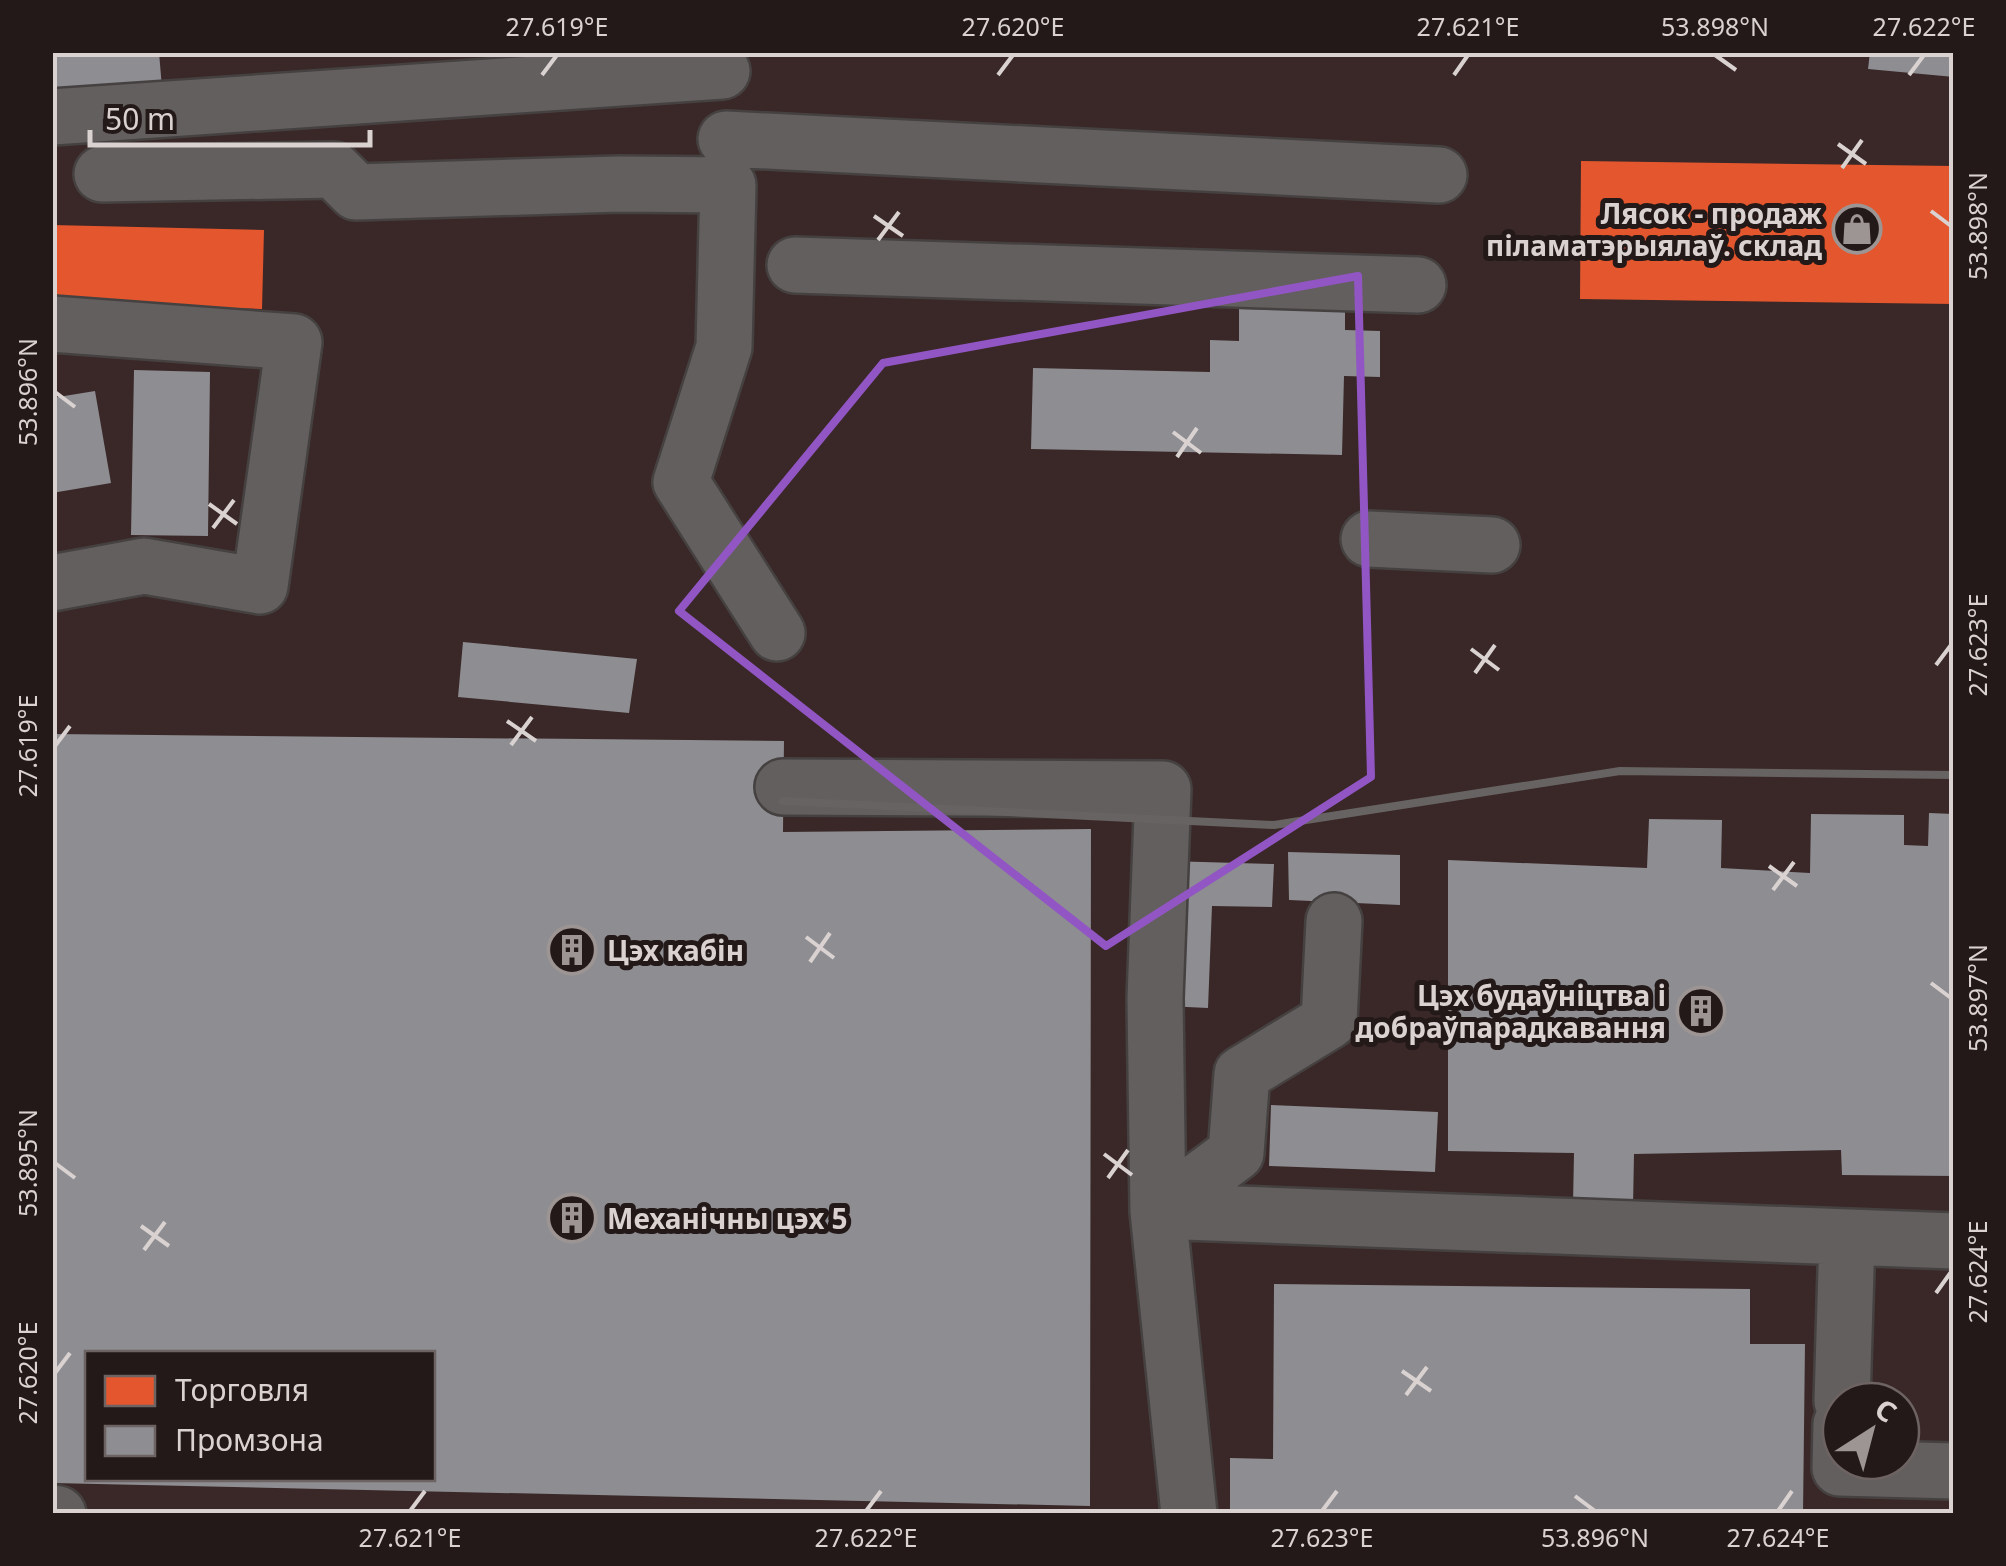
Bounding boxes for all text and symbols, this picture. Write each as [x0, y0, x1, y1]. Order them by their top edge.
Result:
text: 27.619°E [506, 9, 608, 43]
text: 27.620°E [962, 9, 1064, 43]
text: 27.621°E [1417, 9, 1519, 43]
text: 53.898°N [1661, 9, 1769, 43]
text: 27.622°E [1873, 9, 1975, 43]
scale bar [90, 85, 370, 147]
text: 50 m [105, 98, 175, 139]
text: 53.898°N [1960, 172, 1994, 280]
place label: Лясок - продаж піламатэрыялаў. склад [1486, 194, 1823, 264]
shop icon: Лясок - продаж піламатэрыялаў. склад [1831, 203, 1883, 255]
text: 53.896°N [10, 338, 44, 446]
text: 27.623°E [1960, 594, 1994, 696]
text: 27.619°E [10, 695, 44, 797]
building icon: Цэх кабін [546, 924, 598, 976]
place label: Цэх кабін [607, 931, 744, 969]
text: 53.897°N [1960, 944, 1994, 1052]
place label: Цэх будаўніцтва і добраўпарадкавання [1356, 976, 1666, 1046]
building icon: Цэх будаўніцтва і добраўпарадкавання [1675, 985, 1727, 1037]
text: 53.895°N [10, 1109, 44, 1217]
building icon: Механічны цэх 5 [546, 1192, 598, 1244]
place label: Механічны цэх 5 [607, 1199, 848, 1237]
text: 27.624°E [1960, 1221, 1994, 1323]
text: 27.620°E [10, 1322, 44, 1424]
legend [85, 1351, 435, 1481]
text: Торговля [175, 1369, 309, 1410]
north arrow [1821, 1381, 1921, 1481]
text: С [1868, 1389, 1905, 1431]
text: Промзона [175, 1419, 324, 1460]
text: 27.621°E [359, 1520, 461, 1554]
text: 27.622°E [815, 1520, 917, 1554]
text: 27.623°E [1271, 1520, 1373, 1554]
text: 53.896°N [1541, 1520, 1649, 1554]
text: 27.624°E [1727, 1520, 1829, 1554]

